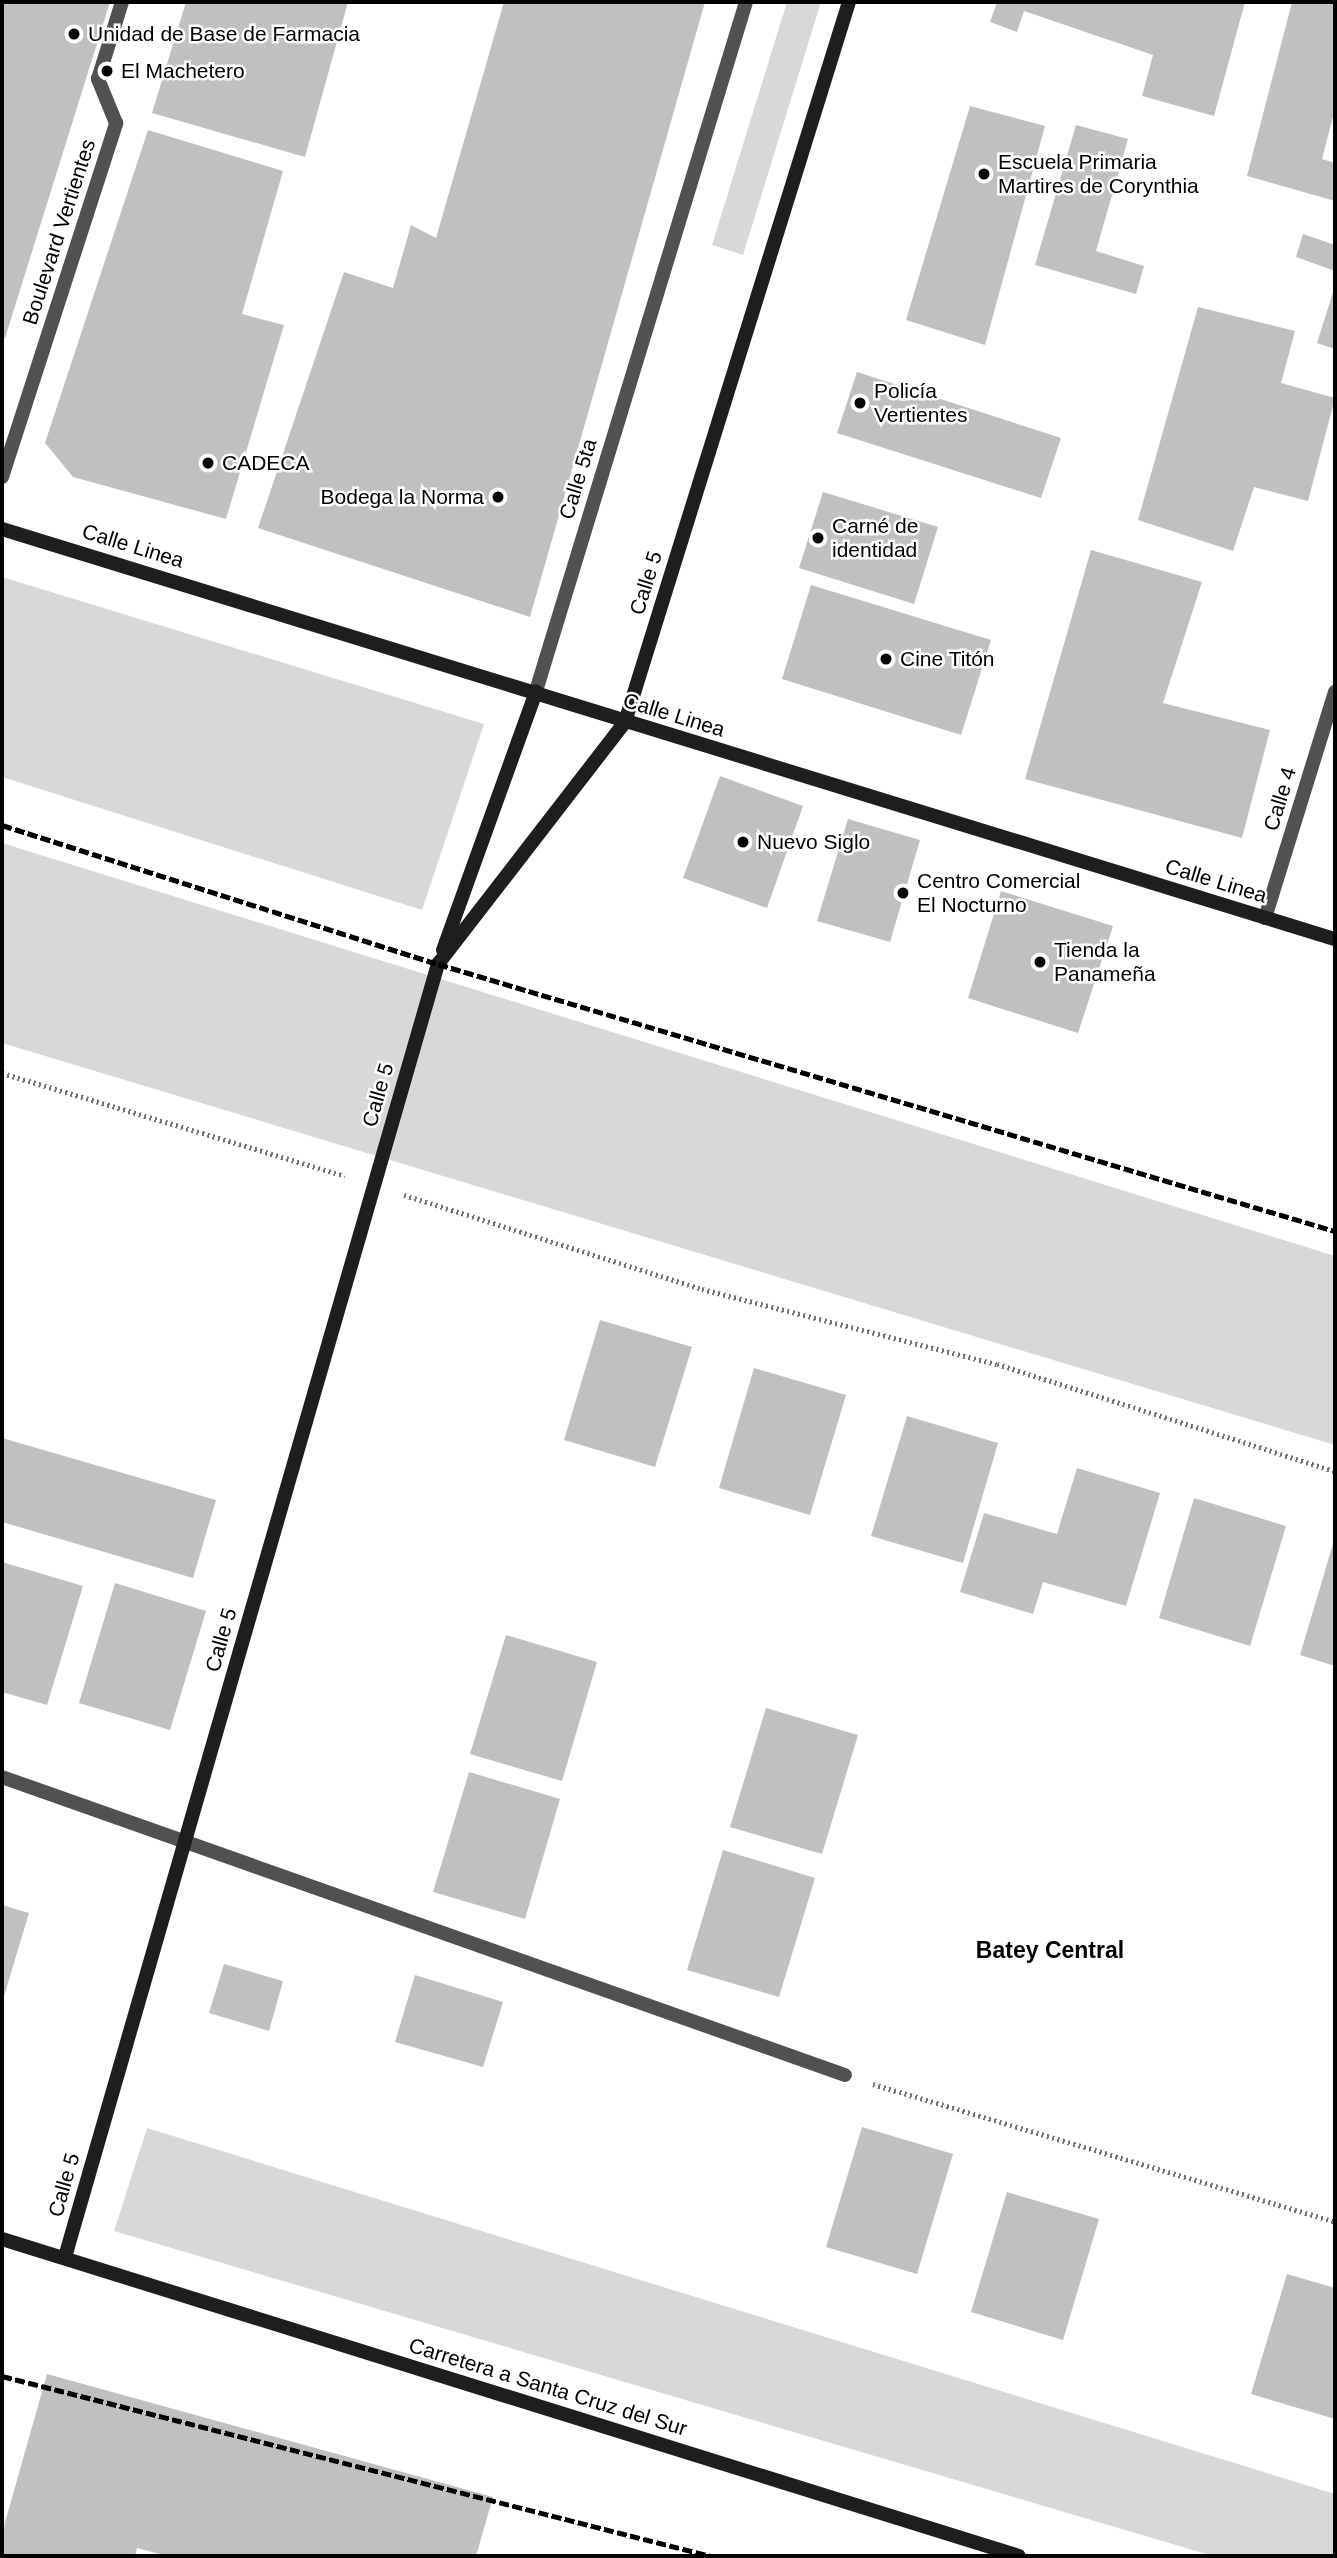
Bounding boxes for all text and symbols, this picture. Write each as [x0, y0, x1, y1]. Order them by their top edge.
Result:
place label: Unidad de Base de Farmacia [88, 21, 360, 47]
marker: Unidad de Base de Farmacia [66, 26, 82, 42]
place label: El Machetero [121, 58, 245, 84]
marker: El Machetero [99, 63, 115, 79]
street label: Boulevard Vertientes [17, 136, 101, 328]
place label: Escuela Primaria Martires de Corynthia [998, 149, 1199, 199]
marker: Escuela Primaria Martires de Corynthia [976, 166, 992, 182]
place label: Policía Vertientes [874, 378, 967, 428]
marker: Policía Vertientes [852, 395, 868, 411]
street label: Calle 5ta [554, 436, 602, 522]
place label: CADECA [222, 450, 310, 476]
marker: CADECA [200, 455, 216, 471]
place label: Bodega la Norma [321, 484, 484, 510]
marker: Bodega la Norma [490, 489, 506, 505]
place label: Carné de identidad [832, 513, 918, 563]
street label: Calle Linea [79, 519, 187, 573]
marker: Carné de identidad [810, 530, 826, 546]
street label: Calle 5 [624, 548, 668, 618]
place label: Cine Titón [900, 646, 995, 672]
marker: Cine Titón [878, 651, 894, 667]
street label: Calle Linea [620, 688, 728, 742]
street label: Calle 4 [1258, 764, 1302, 834]
place label: Nuevo Siglo [757, 829, 870, 855]
marker: Nuevo Siglo [735, 834, 751, 850]
street label: Calle Linea [1162, 854, 1270, 908]
place label: Centro Comercial El Nocturno [917, 868, 1080, 918]
marker: Centro Comercial El Nocturno [895, 885, 911, 901]
place label: Tienda la Panameña [1054, 937, 1156, 987]
marker: Tienda la Panameña [1032, 954, 1048, 970]
street label: Calle 5 [357, 1060, 399, 1130]
street label: Calle 5 [200, 1605, 242, 1675]
district label: Batey Central [976, 1936, 1124, 1964]
street label: Calle 5 [43, 2150, 85, 2220]
street label: Carretera a Santa Cruz del Sur [406, 2333, 690, 2441]

